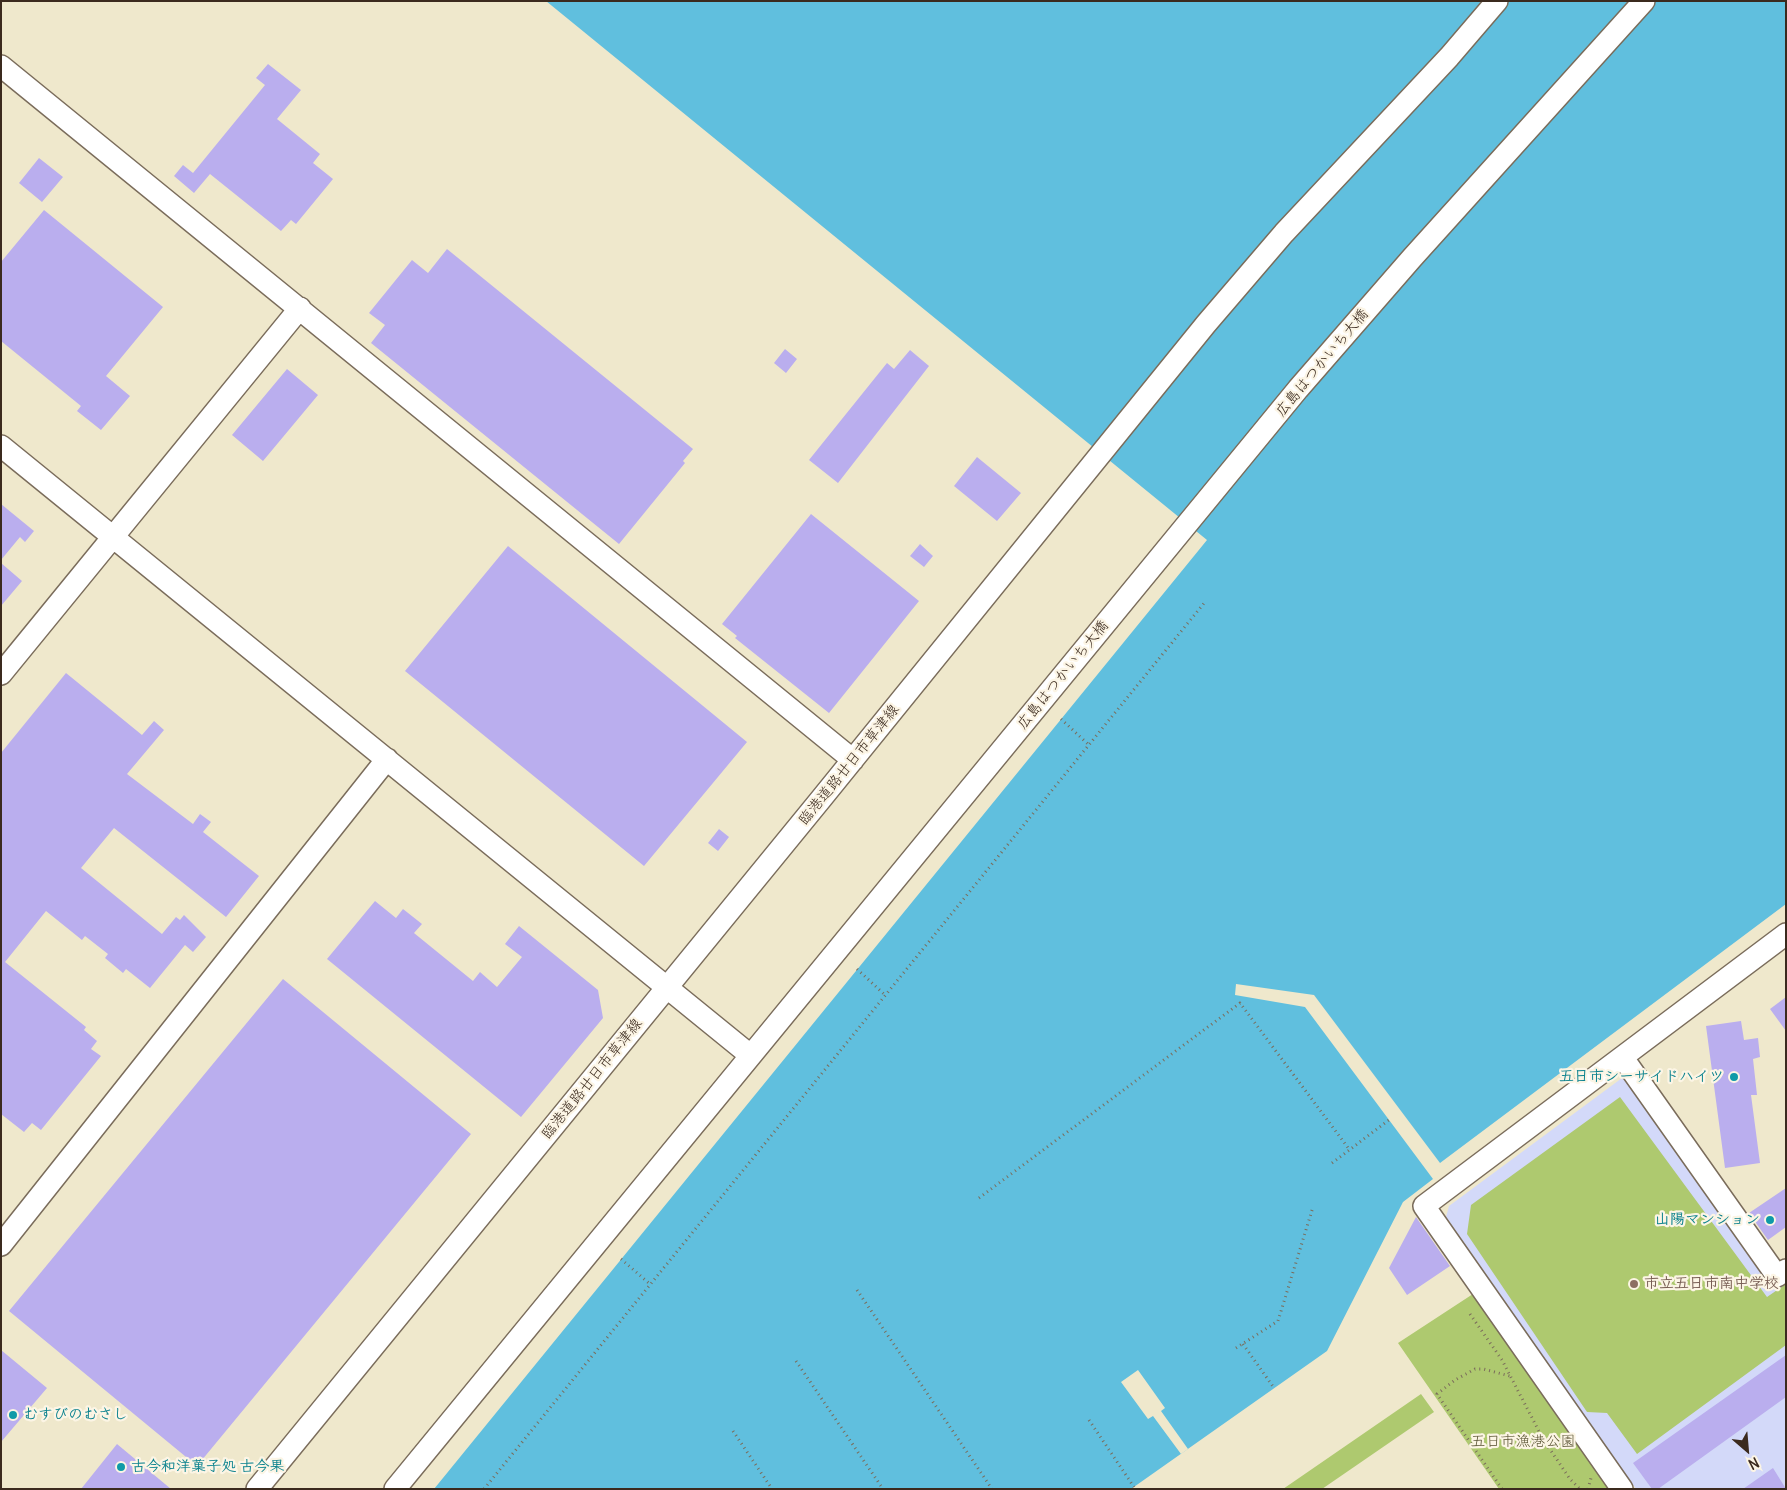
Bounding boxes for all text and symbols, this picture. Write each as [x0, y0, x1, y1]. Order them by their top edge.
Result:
street label: 広島はつかいち大橋 [1272, 306, 1372, 420]
street label: 広島はつかいち大橋 [1014, 617, 1112, 733]
street label: 臨港道路廿日市草津線 [795, 701, 903, 829]
street label: 臨港道路廿日市草津線 [538, 1015, 646, 1143]
place label: 五日市シーサイドハイツ [1559, 1068, 1724, 1086]
marker: 五日市シーサイドハイツ [1728, 1071, 1740, 1083]
place label: 山陽マンション [1655, 1211, 1760, 1229]
marker: 山陽マンション [1764, 1214, 1776, 1226]
place label: 市立五日市南中学校 [1644, 1275, 1779, 1293]
marker: 市立五日市南中学校 [1628, 1278, 1640, 1290]
place label: むすびのむさし [23, 1406, 128, 1424]
marker: むすびのむさし [7, 1409, 19, 1421]
north arrow [1722, 1425, 1772, 1475]
park label: 五日市漁港公園 [1471, 1433, 1575, 1451]
text: N [1745, 1453, 1762, 1474]
place label: 古今和洋菓子処 古今果 [131, 1458, 285, 1476]
marker: 古今和洋菓子処 古今果 [115, 1461, 127, 1473]

